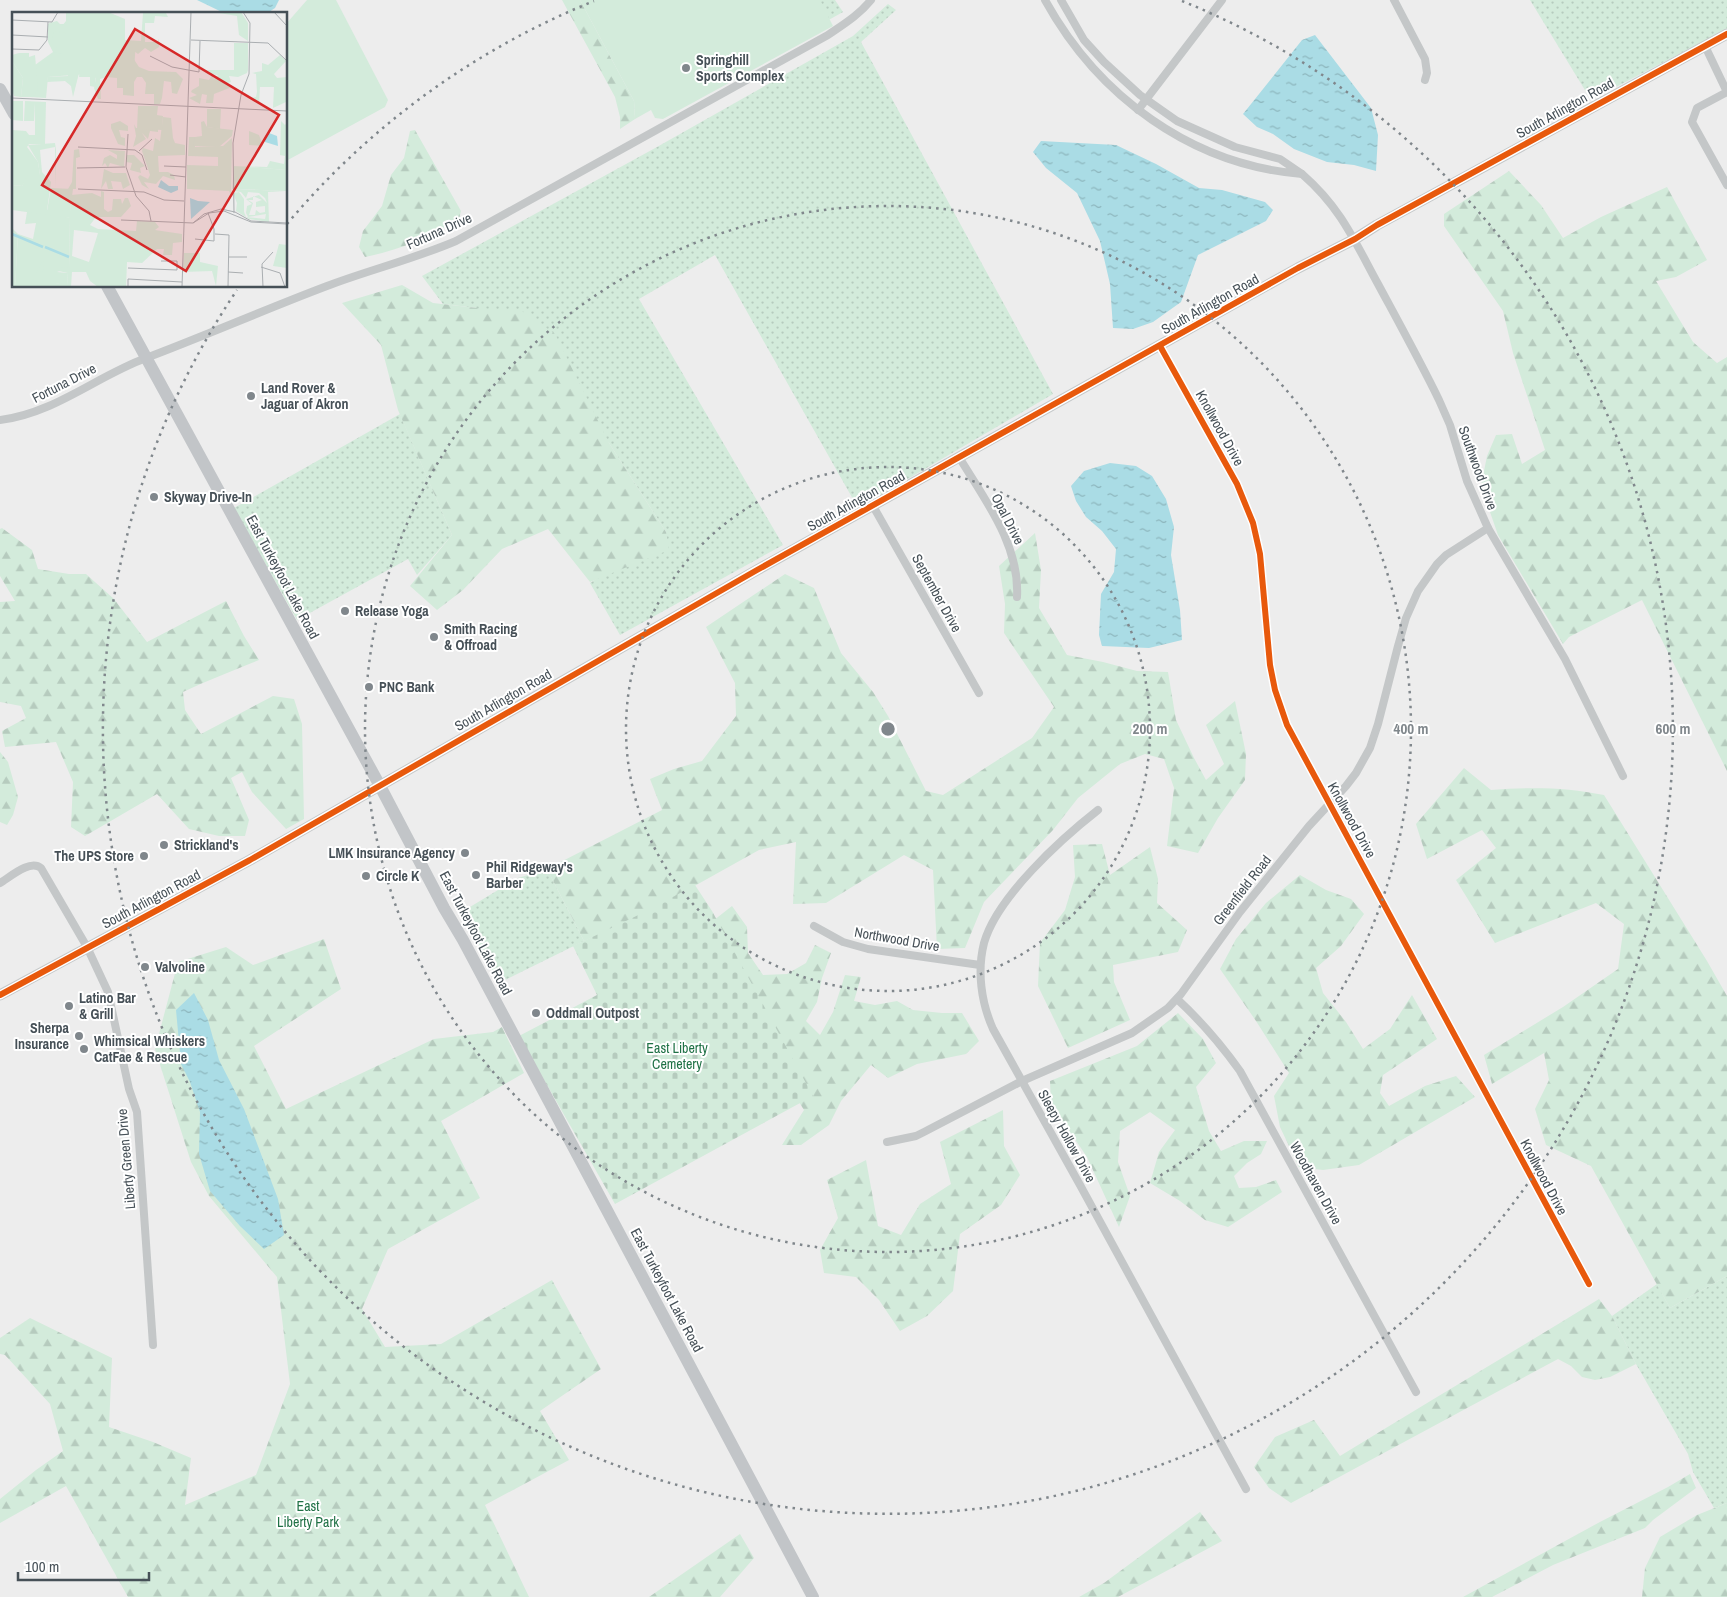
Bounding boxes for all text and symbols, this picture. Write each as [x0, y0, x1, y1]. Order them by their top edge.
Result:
inset map [12, 12, 288, 288]
place label: Springhill Sports Complex [696, 51, 785, 85]
marker: Springhill Sports Complex [680, 62, 692, 74]
street label: South Arlington Road [1513, 74, 1617, 142]
street label: Fortuna Drive [404, 209, 474, 253]
street label: South Arlington Road [1158, 270, 1262, 338]
street label: Fortuna Drive [29, 359, 99, 407]
place label: Land Rover & Jaguar of Akron [261, 379, 349, 413]
street label: Knollwood Drive [1192, 387, 1248, 469]
marker: Land Rover & Jaguar of Akron [245, 390, 257, 402]
street label: Southwood Drive [1454, 424, 1502, 512]
street label: South Arlington Road [804, 467, 908, 535]
place label: Skyway Drive-In [164, 488, 252, 506]
street label: Opal Drive [988, 490, 1028, 548]
marker: Skyway Drive-In [148, 491, 160, 503]
street label: East Turkeyfoot Lake Road [243, 512, 323, 642]
street label: September Drive [908, 551, 966, 635]
place label: Release Yoga [355, 602, 429, 620]
marker: Release Yoga [339, 605, 351, 617]
place label: Smith Racing & Offroad [444, 620, 517, 654]
marker: Smith Racing & Offroad [428, 631, 440, 643]
street label: South Arlington Road [451, 665, 555, 735]
place label: PNC Bank [379, 678, 435, 696]
marker: PNC Bank [363, 681, 375, 693]
text: 200 m [1133, 718, 1167, 739]
text: 400 m [1394, 718, 1428, 739]
text: 600 m [1656, 718, 1690, 739]
centre of rings [879, 720, 897, 738]
street label: Knollwood Drive [1324, 779, 1380, 861]
place label: Strickland's [174, 836, 239, 854]
marker: Strickland's [158, 839, 170, 851]
place label: LMK Insurance Agency [328, 844, 456, 862]
place label: The UPS Store [54, 847, 134, 865]
marker: LMK Insurance Agency [459, 847, 471, 859]
marker: The UPS Store [138, 850, 150, 862]
street label: Greenfield Road [1209, 851, 1275, 929]
place label: Phil Ridgeway's Barber [486, 858, 573, 892]
street label: South Arlington Road [99, 865, 203, 933]
place label: Circle K [376, 867, 420, 885]
street label: East Turkeyfoot Lake Road [436, 868, 516, 998]
marker: Phil Ridgeway's Barber [470, 869, 482, 881]
marker: Circle K [360, 870, 372, 882]
street label: Northwood Drive [853, 923, 941, 955]
place label: Valvoline [155, 958, 205, 976]
marker: Valvoline [139, 961, 151, 973]
place label: Latino Bar & Grill [79, 989, 136, 1023]
marker: Latino Bar & Grill [63, 1000, 75, 1012]
place label: Oddmall Outpost [546, 1004, 639, 1022]
marker: Oddmall Outpost [530, 1007, 542, 1019]
place label: Sherpa Insurance [15, 1019, 70, 1053]
marker: Sherpa Insurance [73, 1030, 85, 1042]
place label: Whimsical Whiskers CatFae & Rescue [94, 1032, 205, 1066]
park label: East Liberty Cemetery [646, 1039, 708, 1073]
marker: Whimsical Whiskers CatFae & Rescue [78, 1043, 90, 1055]
street label: Sleepy Hollow Drive [1034, 1086, 1100, 1186]
street label: Liberty Green Drive [113, 1108, 139, 1210]
street label: Knollwood Drive [1516, 1136, 1572, 1218]
street label: Woodhaven Drive [1286, 1139, 1346, 1227]
street label: East Turkeyfoot Lake Road [627, 1225, 707, 1355]
park label: East Liberty Park [277, 1497, 339, 1531]
scale bar [18, 1550, 149, 1582]
text: 100 m [25, 1556, 59, 1577]

